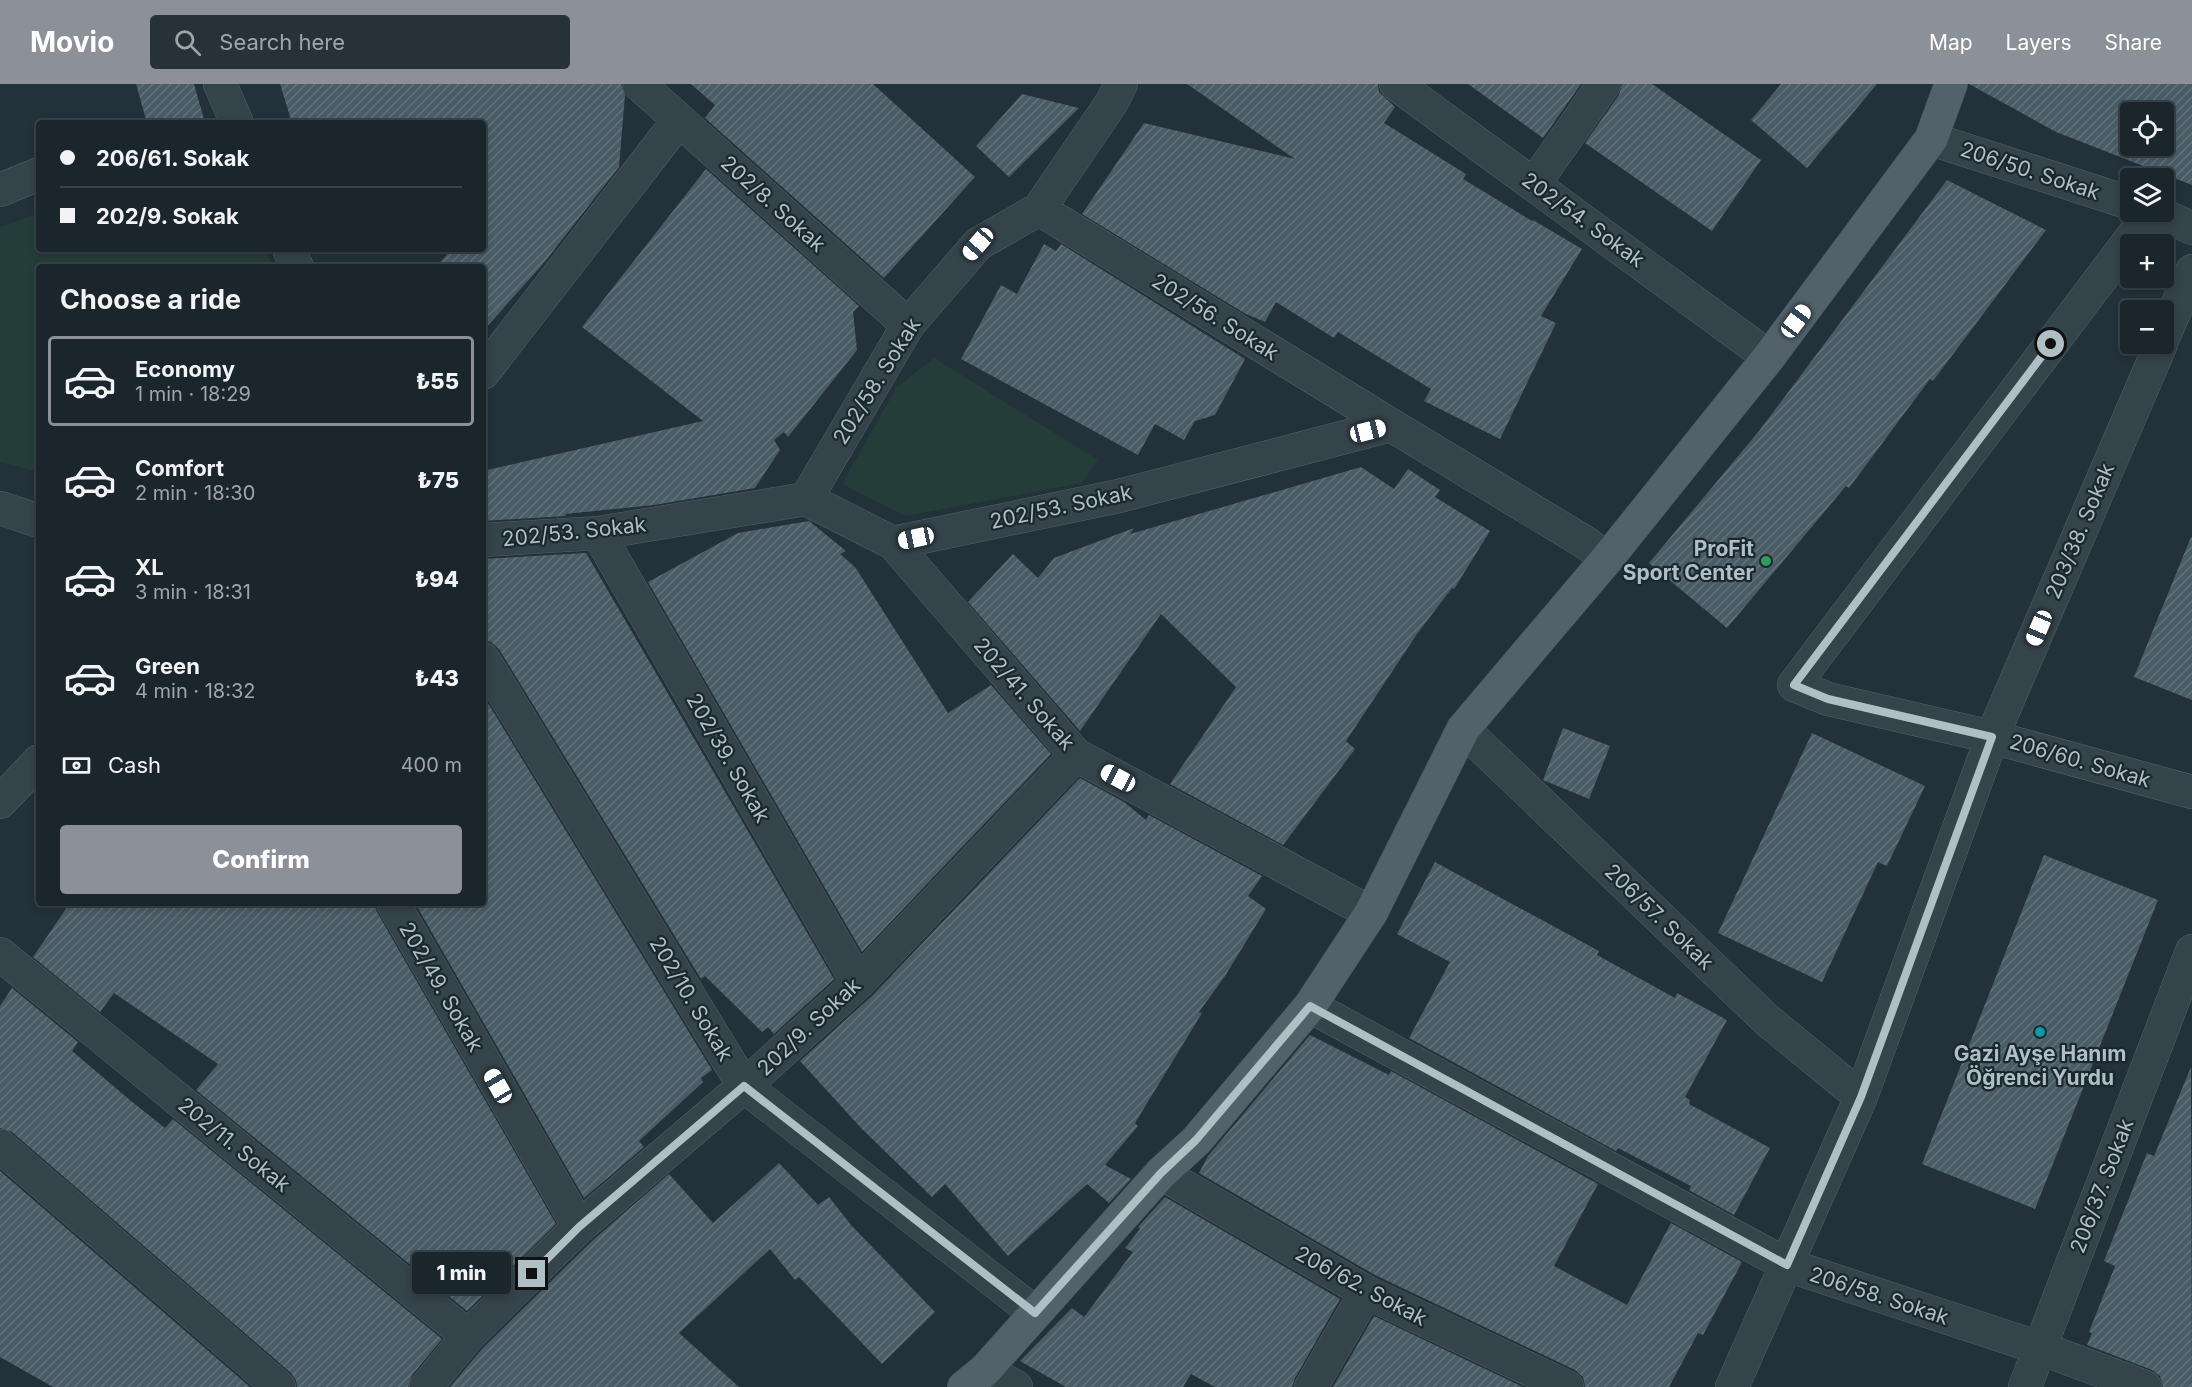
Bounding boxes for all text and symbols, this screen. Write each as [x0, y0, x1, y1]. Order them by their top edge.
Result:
search box [150, 15, 570, 69]
text: Movio [30, 25, 114, 59]
icon: search [171, 26, 204, 59]
text: Search here [219, 29, 345, 55]
text: Map [1929, 30, 1973, 55]
text: Layers [2006, 30, 2072, 55]
text: Share [2105, 30, 2162, 55]
map controls [2120, 102, 2174, 354]
button: locate [2120, 102, 2174, 156]
street label: 206/50. Sokak [1957, 136, 2103, 205]
text: 206/61. Sokak [96, 145, 249, 171]
street label: 202/8. Sokak [716, 150, 831, 257]
street label: 202/54. Sokak [1517, 167, 1650, 273]
button: layers [2120, 168, 2174, 222]
text: 202/9. Sokak [96, 203, 239, 229]
car [959, 225, 997, 263]
button: + [2120, 234, 2174, 288]
street label: 202/56. Sokak [1147, 268, 1284, 366]
text: Choose a ride [60, 283, 241, 316]
button: − [2120, 300, 2174, 354]
car [1778, 301, 1814, 341]
street label: 202/58. Sokak [828, 312, 926, 449]
route start [2037, 330, 2064, 357]
icon: car [63, 354, 117, 408]
text: Economy [135, 356, 235, 382]
text: ₺55 [416, 368, 459, 394]
text: 1 min · 18:29 [135, 382, 251, 406]
car [1348, 418, 1388, 444]
icon: car [63, 453, 117, 507]
text: Comfort [135, 455, 224, 481]
street label: 203/38. Sokak [2040, 459, 2120, 602]
text: ₺75 [417, 467, 459, 493]
street label: 202/53. Sokak [988, 479, 1135, 534]
text: 2 min · 18:30 [135, 481, 255, 505]
street label: 202/53. Sokak [501, 511, 648, 551]
car [897, 525, 935, 551]
place label: ProFit Sport Center [1623, 536, 1754, 585]
icon: car [63, 552, 117, 606]
text: XL [135, 554, 164, 580]
marker: ProFit Sport Center [1759, 554, 1773, 568]
text: ₺94 [415, 566, 459, 592]
text: 3 min · 18:31 [135, 580, 251, 604]
car [2024, 608, 2054, 648]
street label: 202/41. Sokak [969, 632, 1080, 755]
icon: car [63, 651, 117, 705]
text: Green [135, 653, 200, 679]
text: ₺43 [415, 665, 459, 691]
text: 4 min · 18:32 [135, 679, 256, 703]
street label: 202/39. Sokak [681, 689, 776, 827]
street label: 206/60. Sokak [2007, 728, 2154, 793]
icon: cash [60, 749, 93, 782]
text: Cash [108, 752, 161, 778]
text: 400 m [401, 753, 462, 777]
car [1098, 762, 1138, 794]
button: Confirm [60, 825, 462, 894]
street label: 206/57. Sokak [1600, 858, 1719, 975]
street label: 202/49. Sokak [394, 918, 489, 1056]
street label: 202/10. Sokak [645, 932, 739, 1066]
street label: 202/9. Sokak [752, 972, 866, 1081]
marker: Gazi Ayşe Hanım Öğrenci Yurdu [2033, 1025, 2047, 1039]
place label: Gazi Ayşe Hanım Öğrenci Yurdu [1954, 1041, 2126, 1090]
car [481, 1066, 515, 1106]
street label: 202/11. Sokak [173, 1092, 296, 1198]
street label: 206/37. Sokak [2064, 1115, 2139, 1256]
street label: 206/62. Sokak [1291, 1240, 1432, 1331]
callout: 1 min [412, 1253, 511, 1295]
route end [518, 1260, 545, 1287]
text: 1 min [436, 1261, 487, 1285]
street label: 206/58. Sokak [1806, 1261, 1952, 1330]

